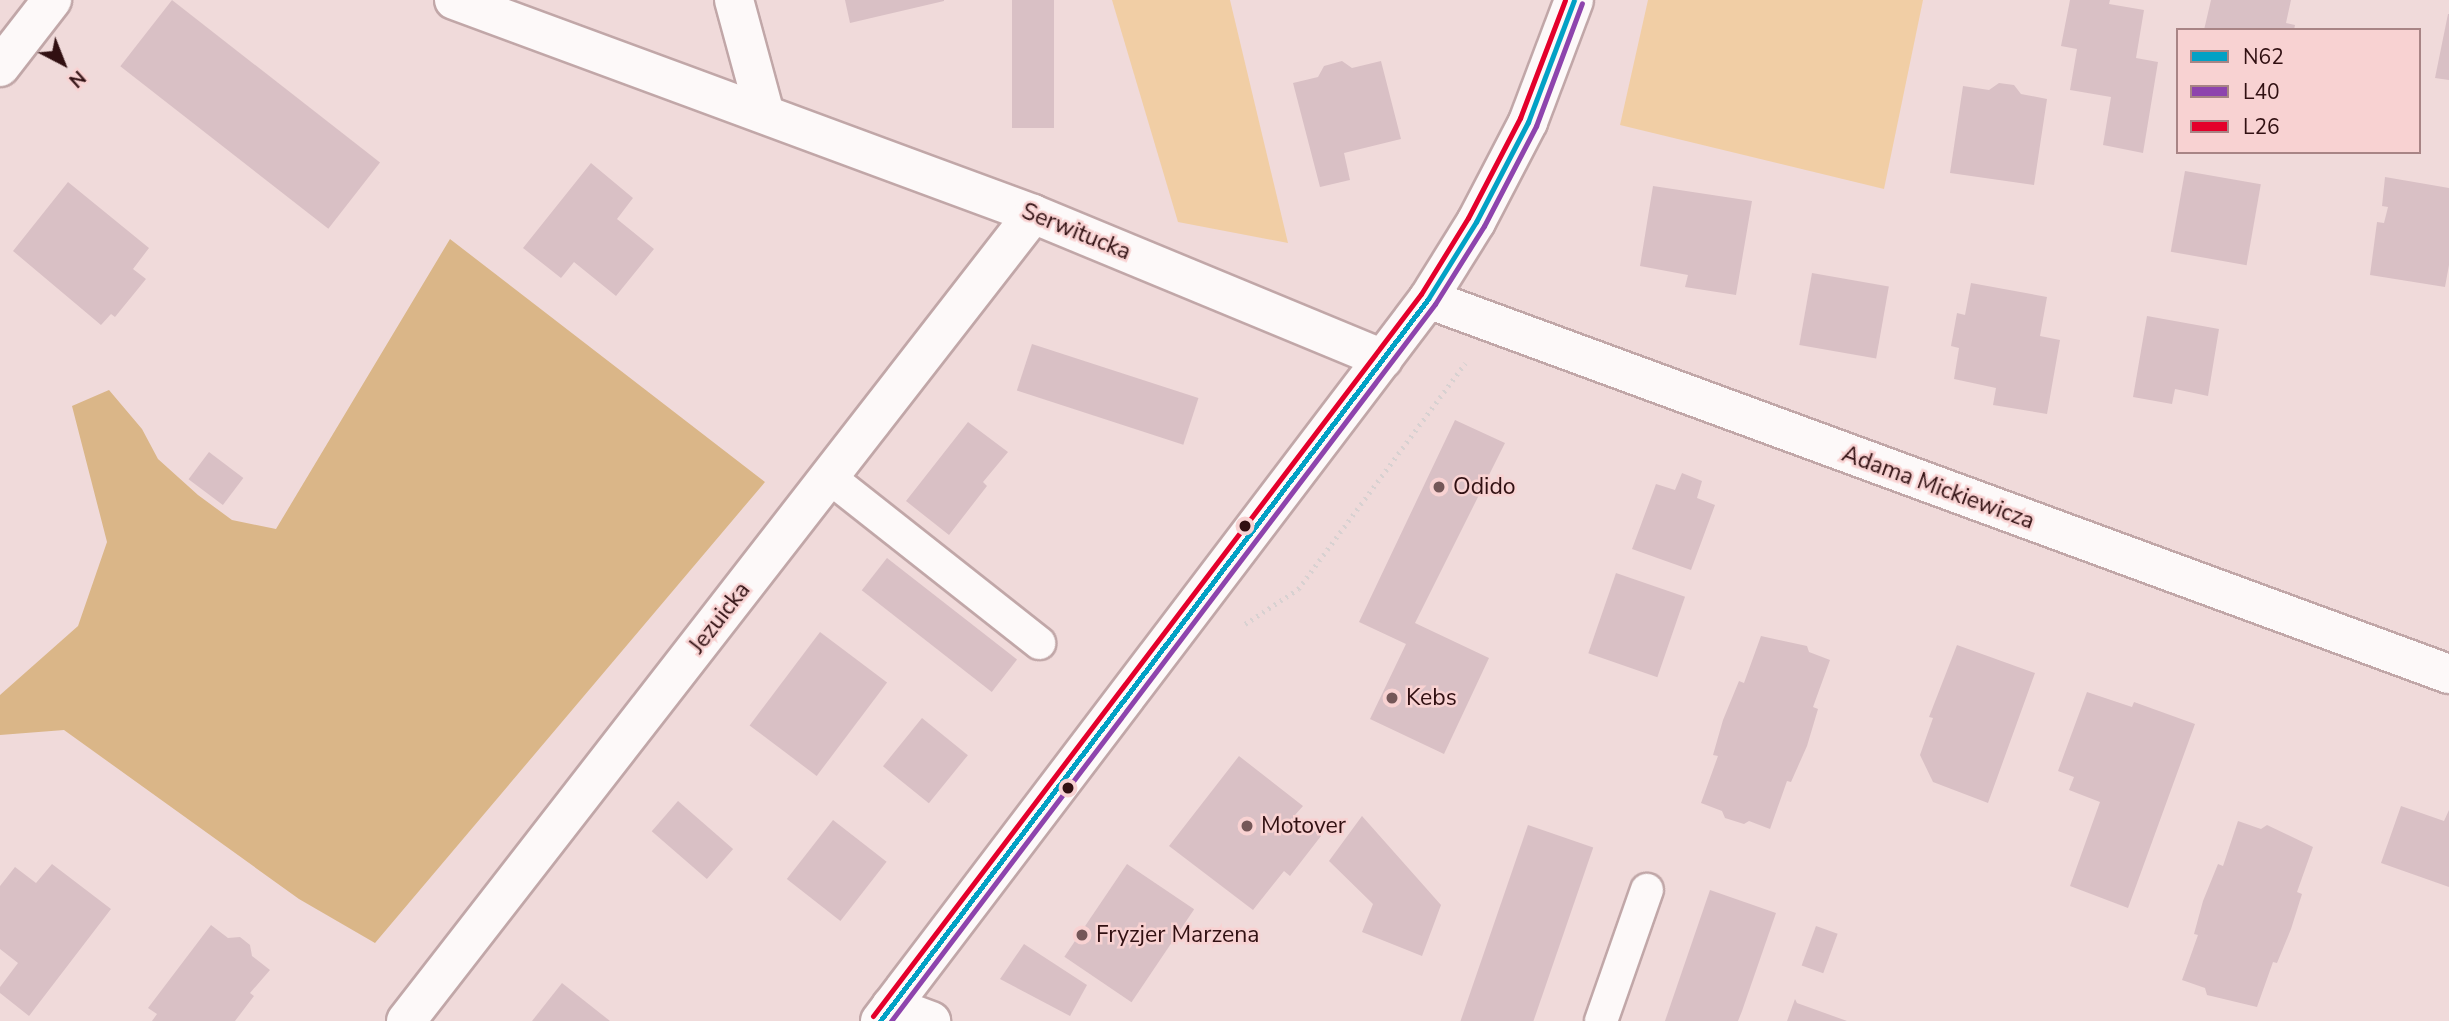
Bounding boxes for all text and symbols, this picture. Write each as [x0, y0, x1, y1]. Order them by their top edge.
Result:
north arrow [28, 28, 98, 98]
legend [2176, 28, 2421, 154]
text: N62 [2243, 43, 2284, 71]
text: N [63, 64, 91, 93]
text: L40 [2243, 78, 2280, 106]
text: L26 [2243, 113, 2280, 141]
street label: Serwitucka [1017, 198, 1135, 266]
street label: Adama Mickiewicza [1838, 440, 2038, 536]
place label: Odido [1453, 473, 1516, 501]
marker: Odido [1431, 479, 1447, 495]
unlabelled marker [1238, 519, 1252, 533]
street label: Jezuicka [684, 577, 756, 659]
place label: Kebs [1406, 684, 1457, 712]
marker: Kebs [1384, 690, 1400, 706]
unlabelled marker [1061, 781, 1075, 795]
place label: Motover [1261, 812, 1346, 840]
marker: Motover [1239, 818, 1255, 834]
place label: Fryzjer Marzena [1096, 921, 1259, 949]
marker: Fryzjer Marzena [1074, 927, 1090, 943]

